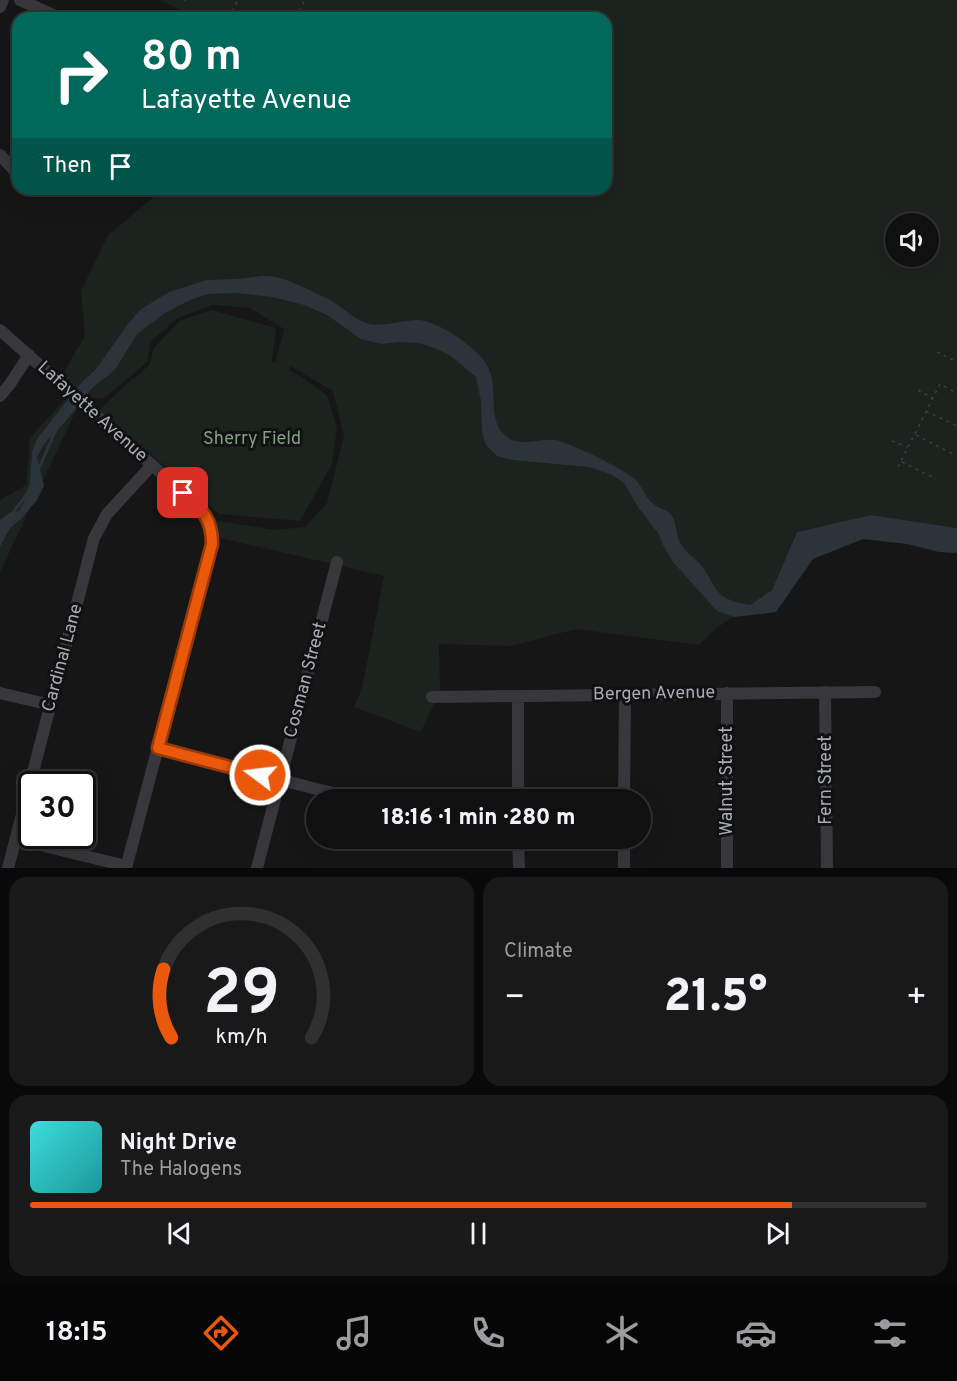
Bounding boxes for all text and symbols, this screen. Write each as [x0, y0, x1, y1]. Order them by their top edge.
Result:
text: 80 m [141, 32, 242, 85]
icon: right [42, 36, 120, 114]
text: Lafayette Avenue [141, 84, 352, 118]
icon: arrive [104, 150, 137, 183]
text: Then [42, 153, 92, 180]
map controls [885, 213, 939, 267]
button: sound [885, 213, 939, 267]
street label: Lafayette Avenue [32, 356, 152, 468]
park label: Sherry Field [203, 428, 301, 451]
pin [157, 467, 208, 518]
icon: arrive [166, 476, 199, 509]
street label: Cardinal Lane [38, 601, 88, 715]
street label: Cosman Street [279, 620, 333, 740]
street label: Bergen Avenue [593, 681, 715, 707]
street label: Walnut Street [716, 726, 739, 836]
street label: Fern Street [815, 735, 838, 825]
position arrow [228, 743, 292, 807]
speed limit sign: 30 [18, 771, 96, 849]
text: 18:16 · 1 min · 280 m [382, 805, 576, 832]
text: Climate [504, 939, 573, 965]
text: 29 [203, 957, 280, 1036]
text: 21.5° [664, 970, 767, 1027]
text: − [504, 978, 525, 1020]
text: + [906, 978, 927, 1020]
text: km/h [215, 1025, 268, 1052]
text: Night Drive [120, 1130, 237, 1157]
text: The Halogens [120, 1157, 242, 1183]
icon: previous [163, 1217, 196, 1250]
icon: pause [462, 1217, 495, 1250]
icon: next [761, 1217, 794, 1250]
icon: directions [200, 1312, 242, 1354]
icon: music [333, 1312, 375, 1354]
icon: phone [467, 1312, 509, 1354]
icon: climate [601, 1312, 643, 1354]
icon: car [735, 1312, 777, 1354]
icon: filters [869, 1312, 911, 1354]
text: 18:15 [46, 1316, 108, 1350]

